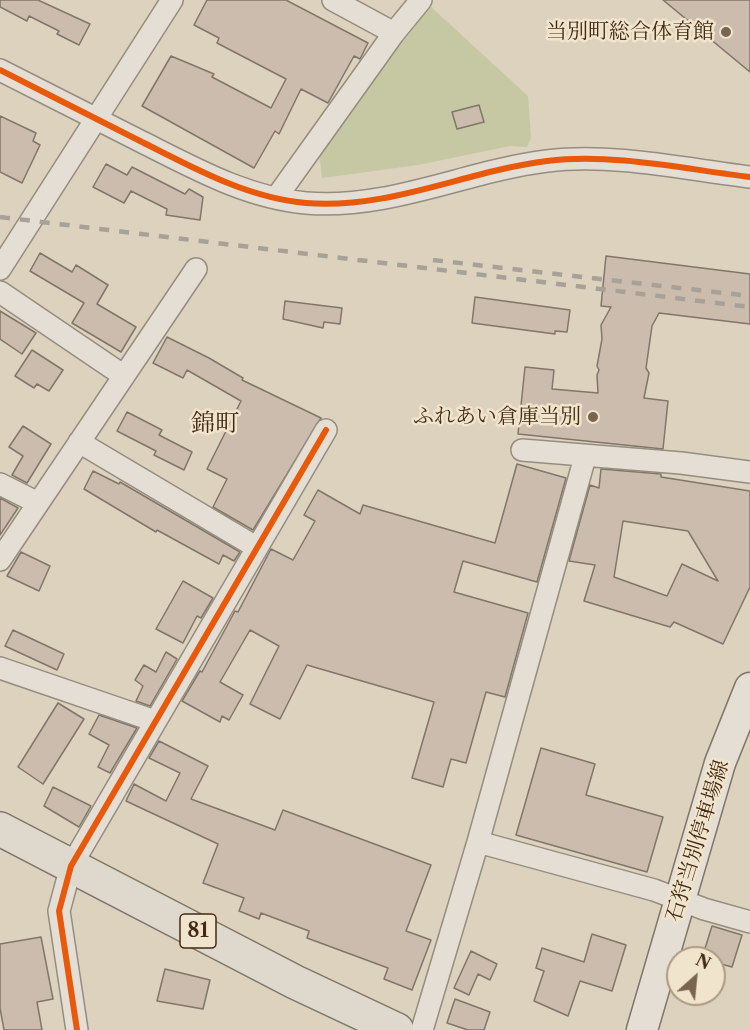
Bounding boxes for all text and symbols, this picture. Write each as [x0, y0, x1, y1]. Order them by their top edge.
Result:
place label: 当別町総合体育館 [546, 19, 714, 45]
marker: 当別町総合体育館 [719, 25, 733, 39]
place label: ふれあい倉庫当別 [413, 404, 581, 430]
district label: 錦町 [191, 410, 239, 438]
marker: ふれあい倉庫当別 [586, 410, 600, 424]
street label: 石狩当別停車場線 [661, 757, 735, 925]
road number: 81 [180, 914, 216, 948]
north arrow [666, 946, 726, 1006]
text: N [693, 950, 714, 974]

